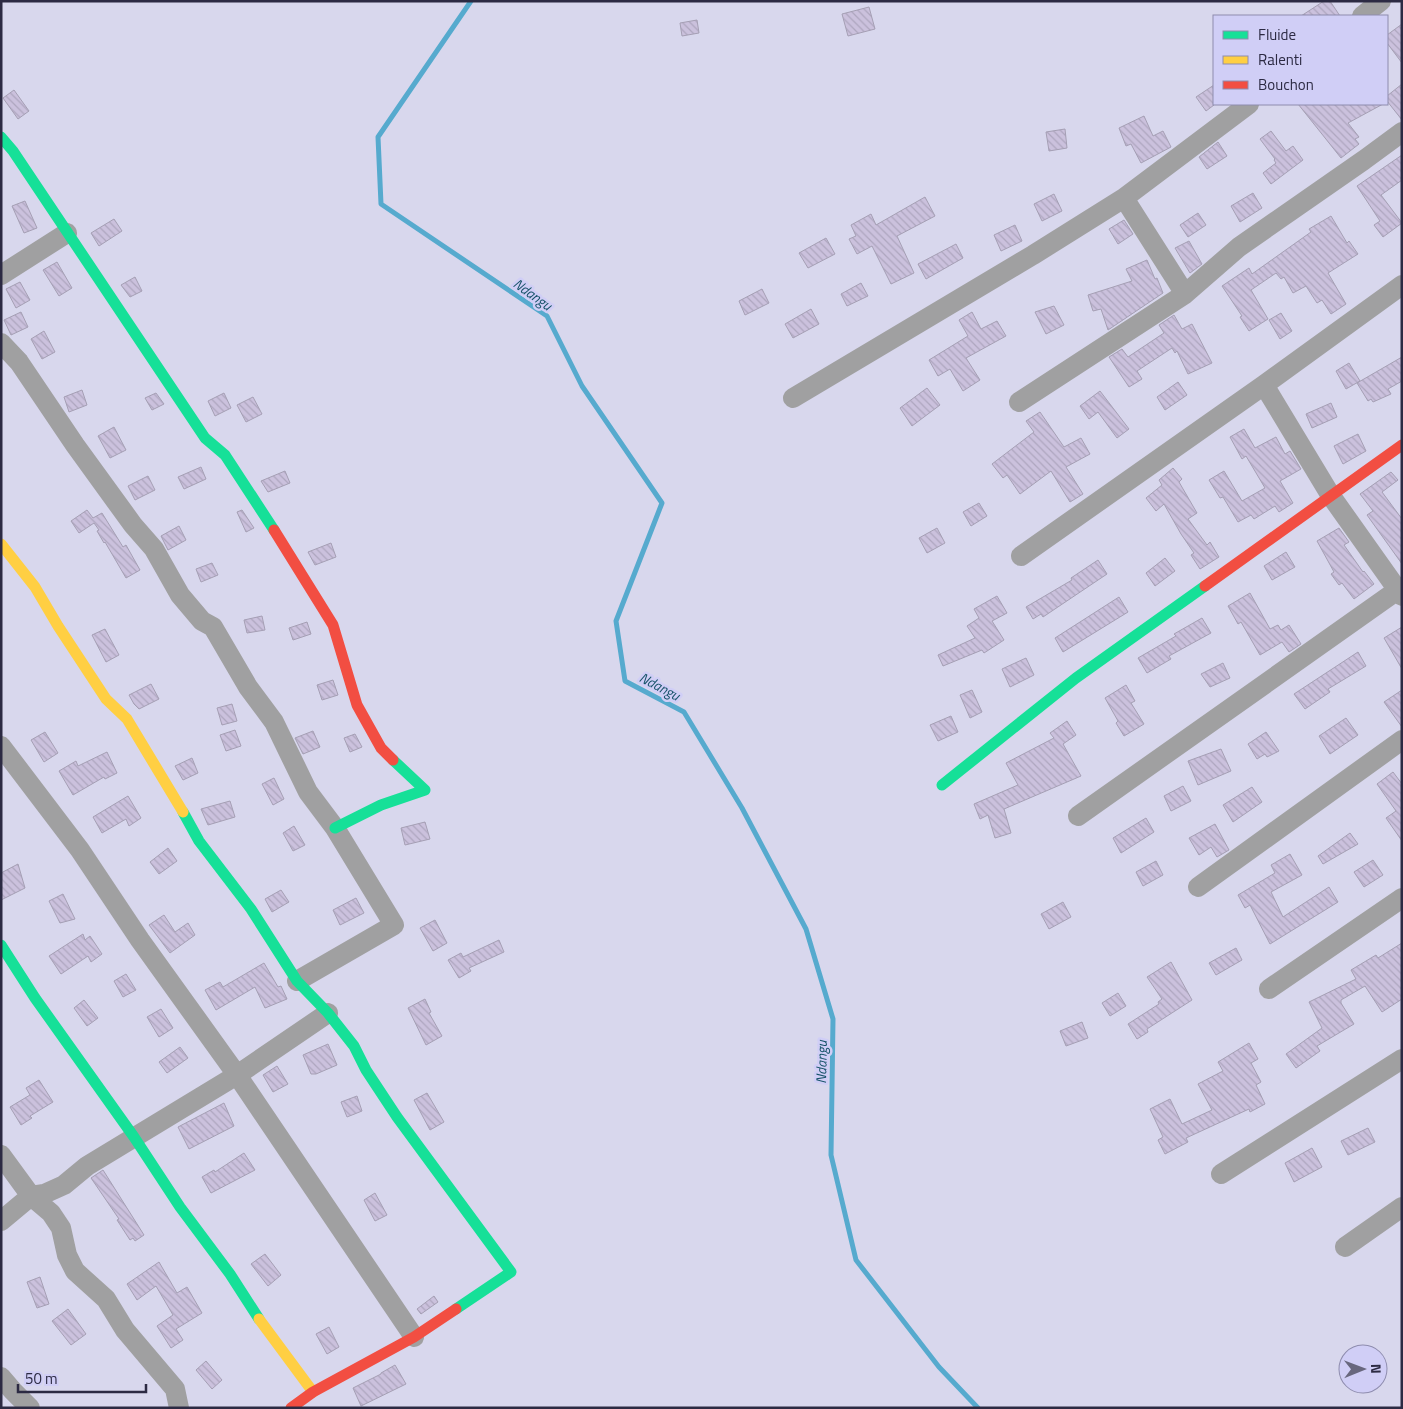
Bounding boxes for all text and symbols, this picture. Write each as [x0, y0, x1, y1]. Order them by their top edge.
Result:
legend [1213, 15, 1388, 105]
text: Fluide [1258, 23, 1296, 46]
text: Ralenti [1258, 48, 1302, 71]
text: Bouchon [1258, 73, 1314, 96]
water label: Ndangu [509, 273, 558, 316]
water label: Ndangu [636, 667, 685, 706]
water label: Ndangu [810, 1039, 832, 1084]
north arrow [1338, 1344, 1388, 1394]
scale bar [18, 1362, 145, 1394]
text: N [1366, 1364, 1387, 1374]
text: 50 m [25, 1367, 58, 1390]

